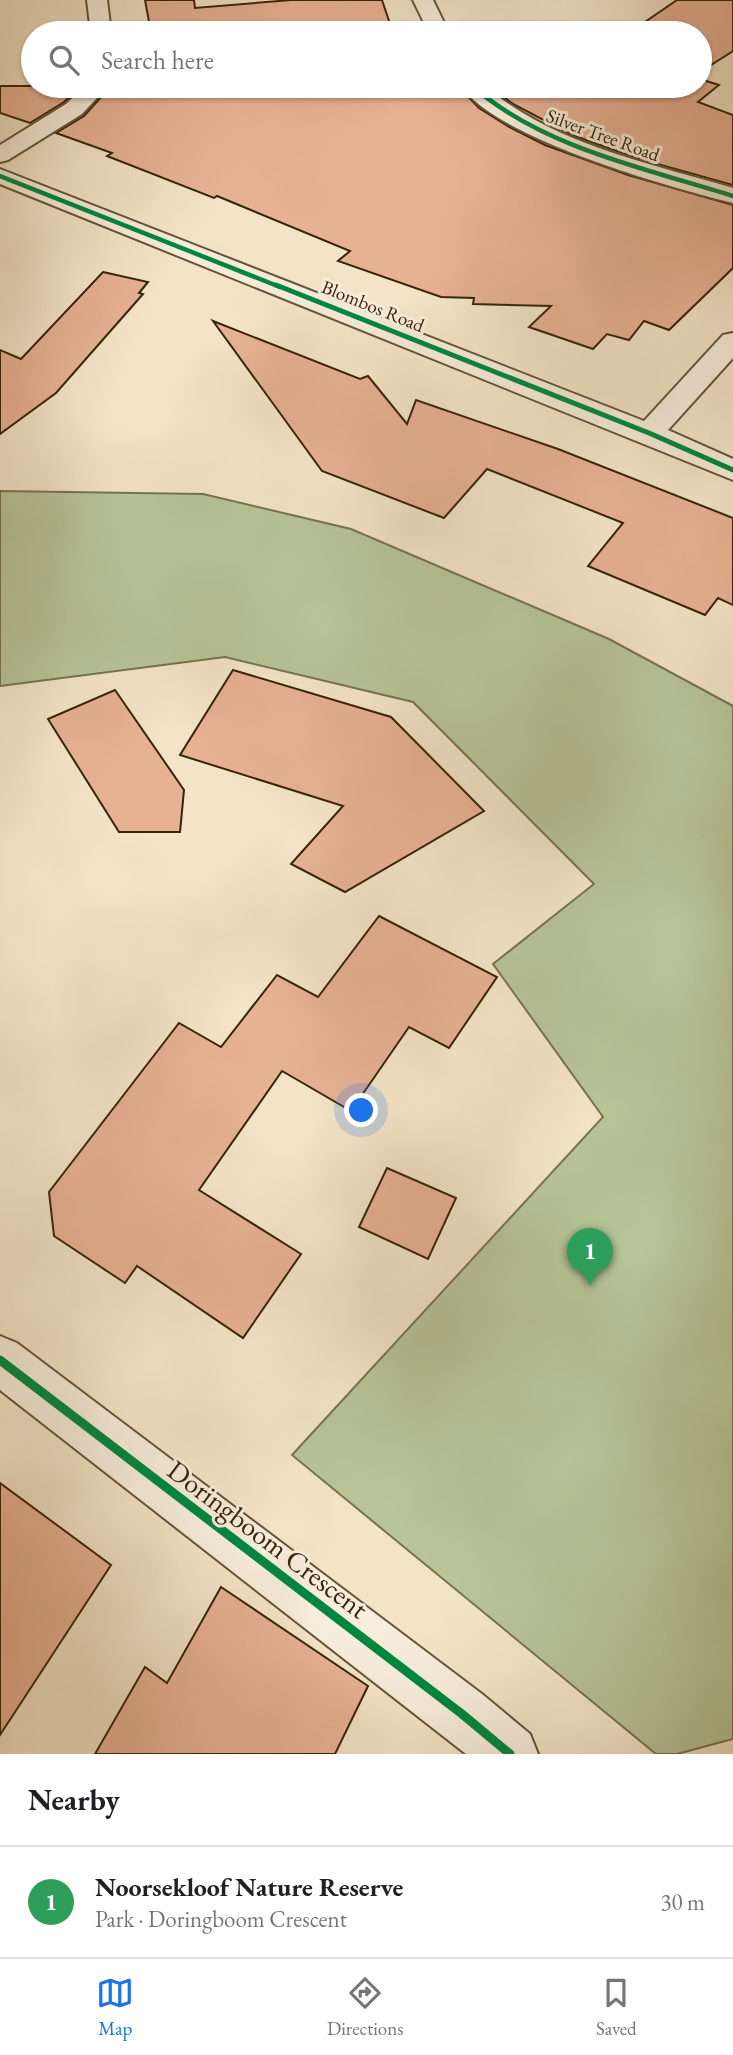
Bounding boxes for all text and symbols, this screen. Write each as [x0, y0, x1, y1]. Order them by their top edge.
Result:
search box [21, 21, 712, 98]
icon: search [45, 41, 83, 79]
text: Search here [101, 43, 214, 77]
street label: Silver Tree Road [543, 103, 663, 167]
street label: Blombos Road [318, 274, 428, 338]
your location [344, 1093, 378, 1127]
pin: 1 [567, 1228, 613, 1286]
street label: Doringboom Crescent [160, 1452, 376, 1626]
text: Nearby [28, 1780, 120, 1819]
text: Noorsekloof Nature Reserve [95, 1870, 403, 1904]
text: 1 [45, 1887, 57, 1917]
text: 30 m [660, 1887, 705, 1917]
text: Park · Doringboom Crescent [95, 1904, 347, 1934]
tab: Map [96, 1974, 134, 2041]
tab: Directions [327, 1974, 403, 2041]
tab: Saved [596, 1974, 637, 2041]

